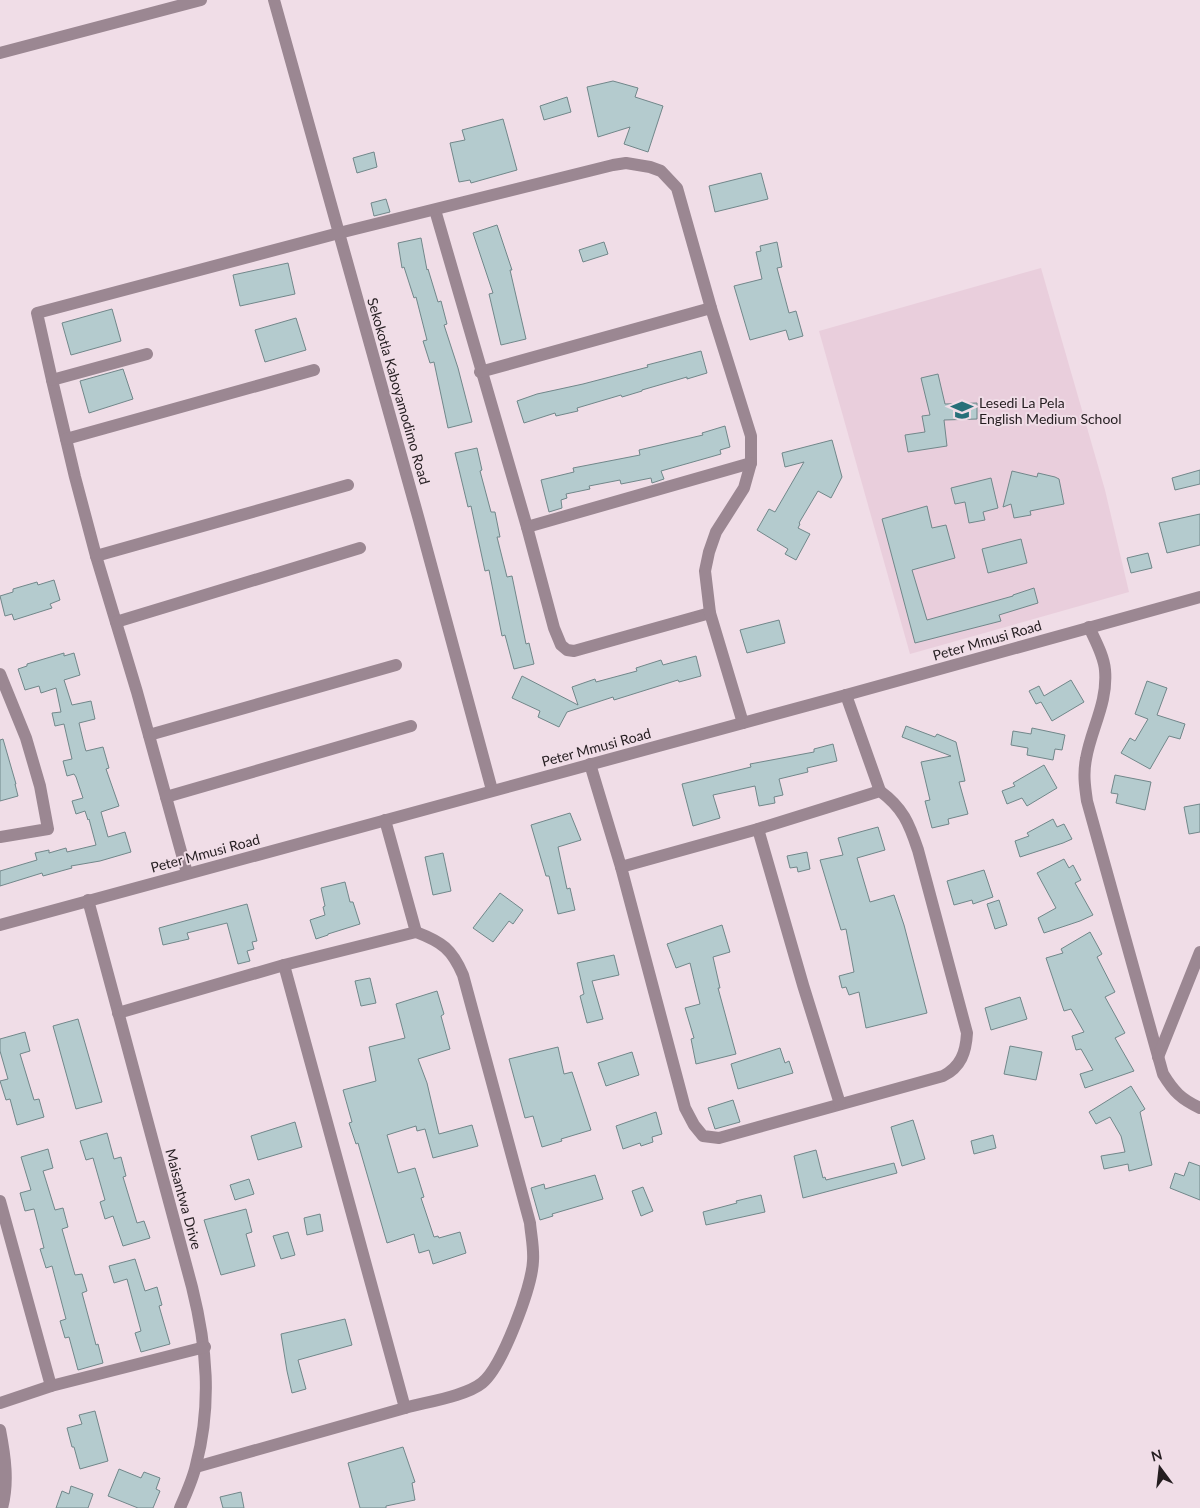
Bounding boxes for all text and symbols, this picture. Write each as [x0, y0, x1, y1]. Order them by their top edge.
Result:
street label: Sekokotla Kaboyamodimo Road [364, 296, 434, 486]
place label: Lesedi La Pela English Medium School [979, 394, 1122, 427]
school or university icon: Lesedi La Pela English Medium School [949, 397, 975, 423]
street label: Peter Mmusi Road [931, 616, 1043, 664]
street label: Peter Mmusi Road [540, 724, 652, 770]
street label: Peter Mmusi Road [149, 830, 261, 876]
street label: Maisantwa Drive [162, 1147, 206, 1251]
north arrow [1135, 1443, 1185, 1493]
text: N [1149, 1445, 1164, 1465]

